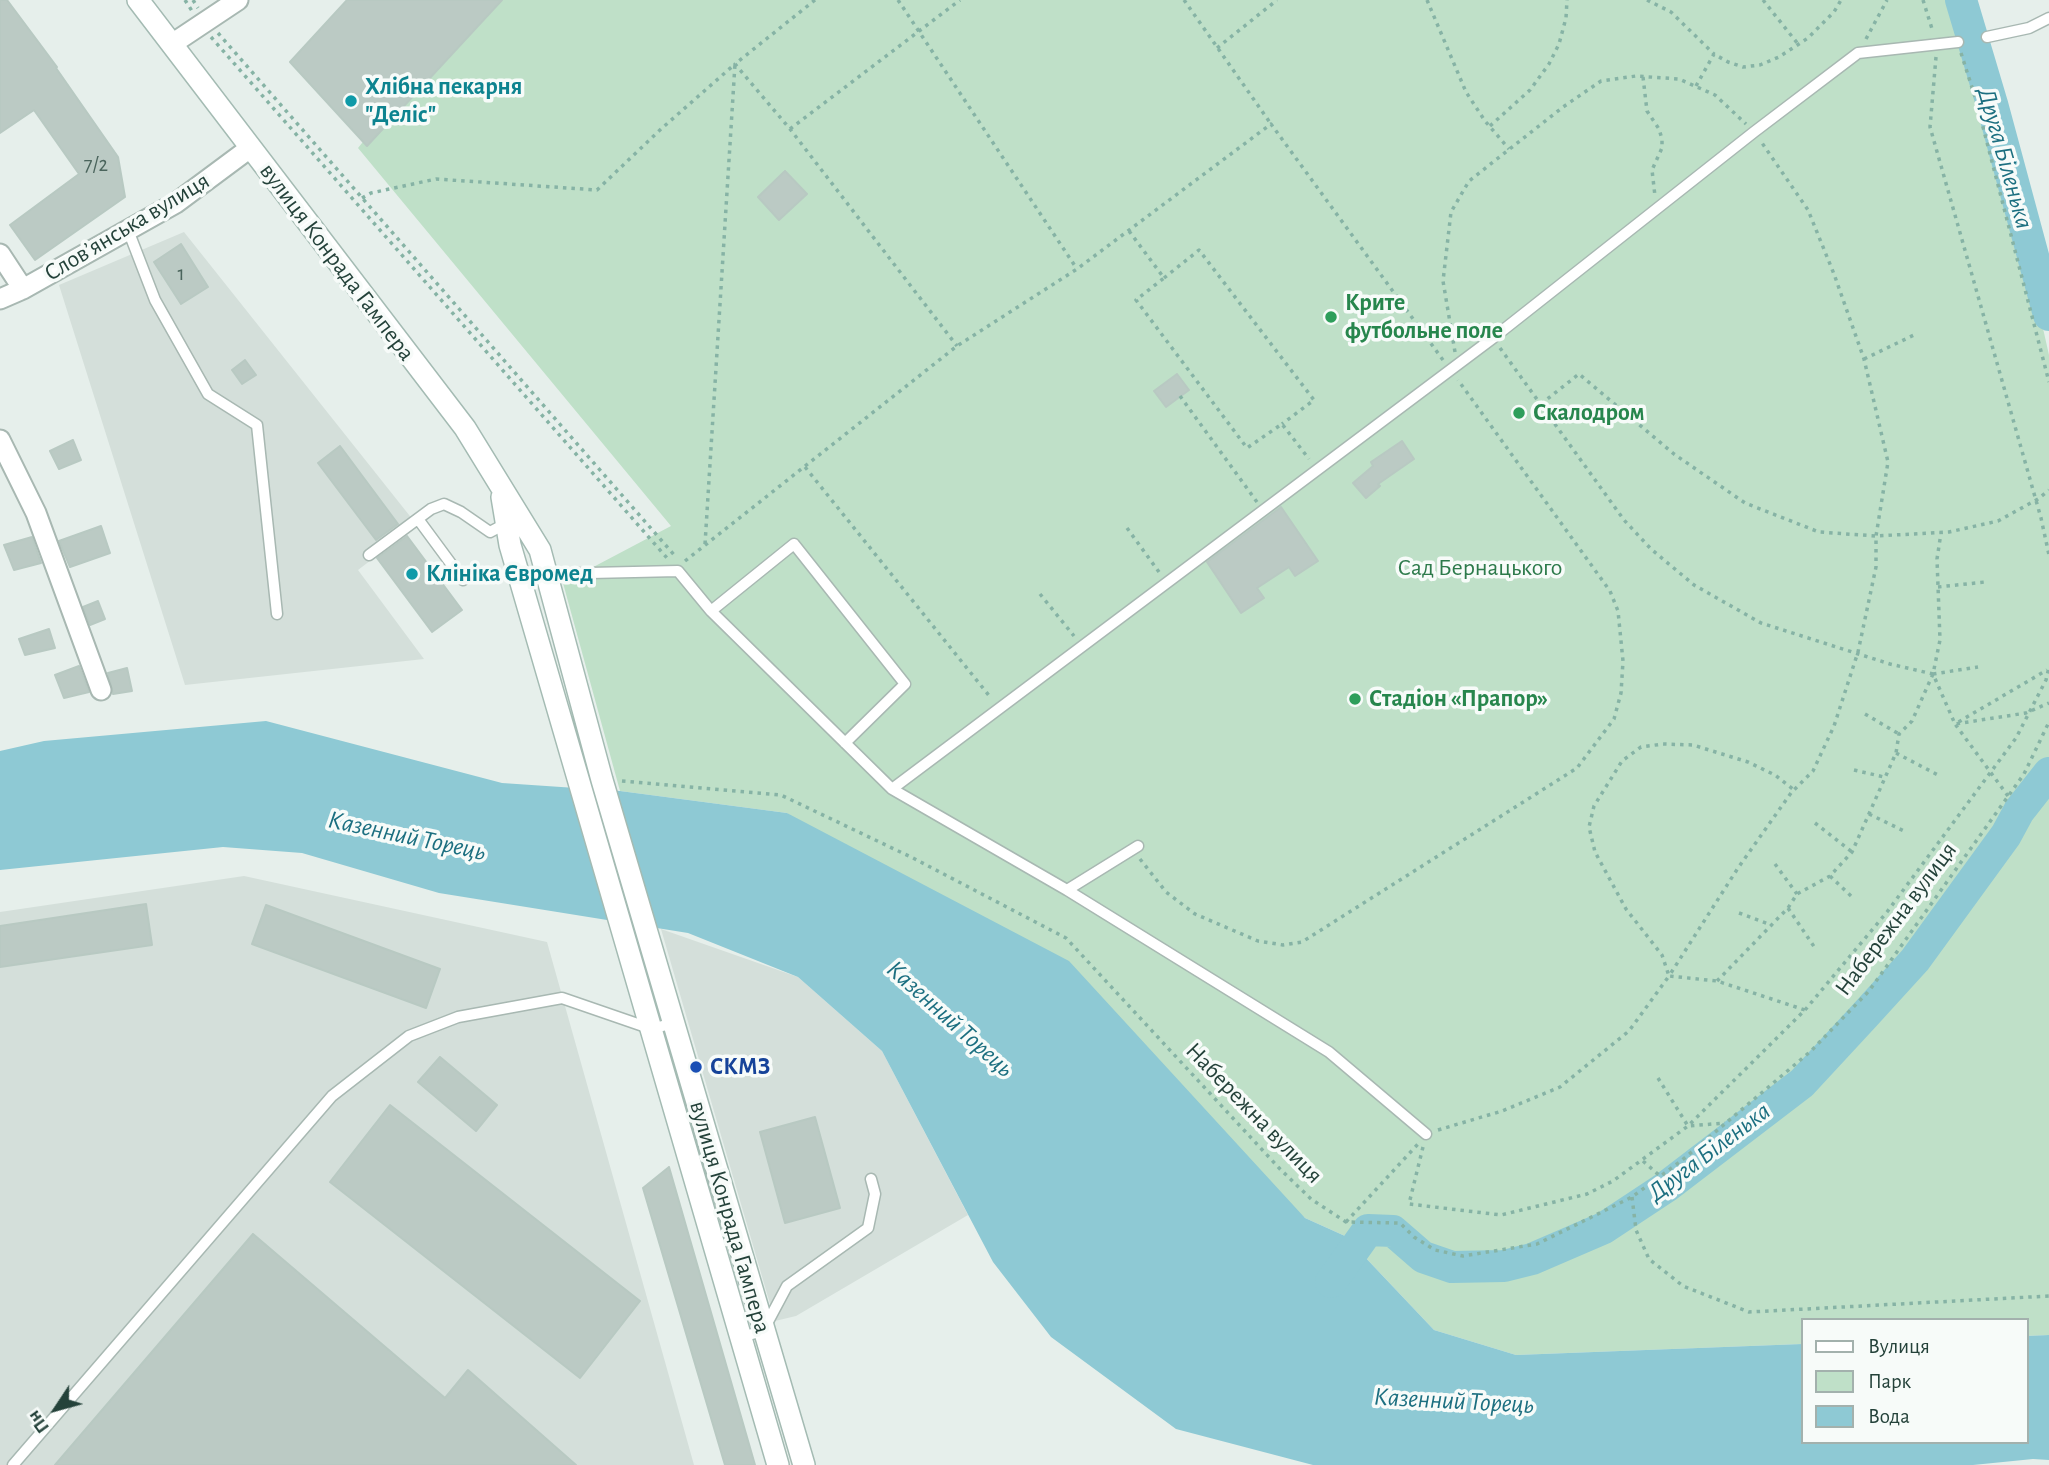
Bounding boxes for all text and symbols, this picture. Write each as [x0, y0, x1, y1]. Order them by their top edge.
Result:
place label: Хлібна пекарня "Деліс" [365, 73, 522, 129]
water label: Друга Біленька [1970, 84, 2040, 232]
marker: Хлібна пекарня "Деліс" [343, 93, 359, 109]
house number: 7/2 [84, 152, 108, 178]
street label: вулиця Конрада Гампера [253, 157, 421, 367]
street label: Слов’янська вулиця [39, 166, 215, 288]
house number: 1 [177, 261, 185, 287]
place label: Крите футбольне поле [1345, 289, 1503, 345]
marker: Крите футбольне поле [1323, 309, 1339, 325]
place label: Скалодром [1533, 399, 1645, 427]
marker: Скалодром [1511, 405, 1527, 421]
park label: Сад Бернацького [1398, 554, 1562, 582]
place label: Клініка Євромед [426, 560, 593, 588]
marker: Клініка Євромед [404, 566, 420, 582]
place label: Стадіон «Прапор» [1369, 685, 1548, 713]
marker: Стадіон «Прапор» [1347, 691, 1363, 707]
water label: Казенний Торець [325, 804, 489, 868]
street label: Набережна вулиця [1829, 836, 1963, 1002]
water label: Казенний Торець [880, 954, 1020, 1084]
street label: Набережна вулиця [1179, 1036, 1329, 1190]
place label: СКМЗ [710, 1053, 770, 1081]
marker: СКМЗ [688, 1059, 704, 1075]
water label: Друга Біленька [1641, 1096, 1777, 1208]
street label: вулиця Конрада Гампера [683, 1098, 777, 1336]
legend [1800, 1318, 2028, 1444]
text: Вулиця [1868, 1336, 1930, 1357]
text: Парк [1868, 1371, 1911, 1392]
north arrow [21, 1374, 91, 1444]
water label: Казенний Торець [1373, 1381, 1535, 1421]
text: Вода [1868, 1406, 1910, 1427]
text: Пн [24, 1407, 53, 1437]

